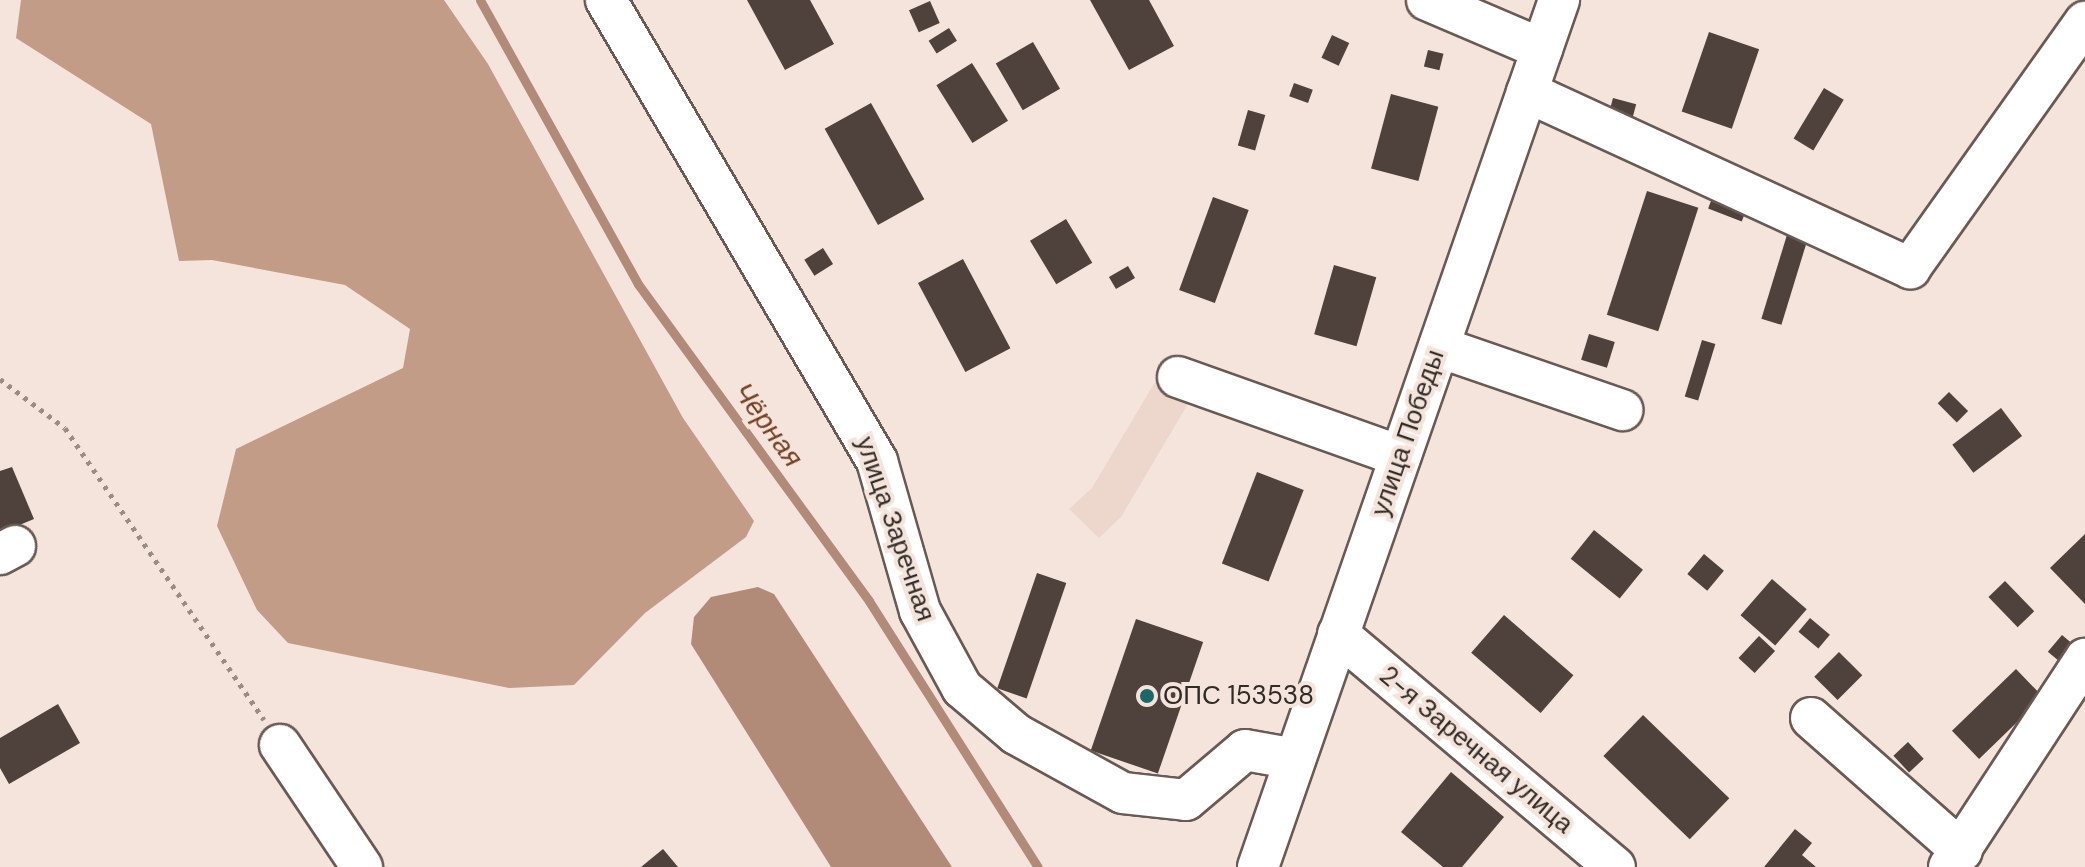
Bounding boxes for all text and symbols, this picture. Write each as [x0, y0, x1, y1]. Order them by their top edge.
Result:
street label: улица Победы [1365, 346, 1451, 520]
water label: Чёрная [726, 376, 810, 474]
street label: улица Заречная [849, 433, 941, 625]
street label: 2-я Заречная улица [1373, 660, 1579, 840]
place label: ОПС 153538 [1163, 680, 1314, 712]
marker: ОПС 153538 [1138, 687, 1156, 705]

